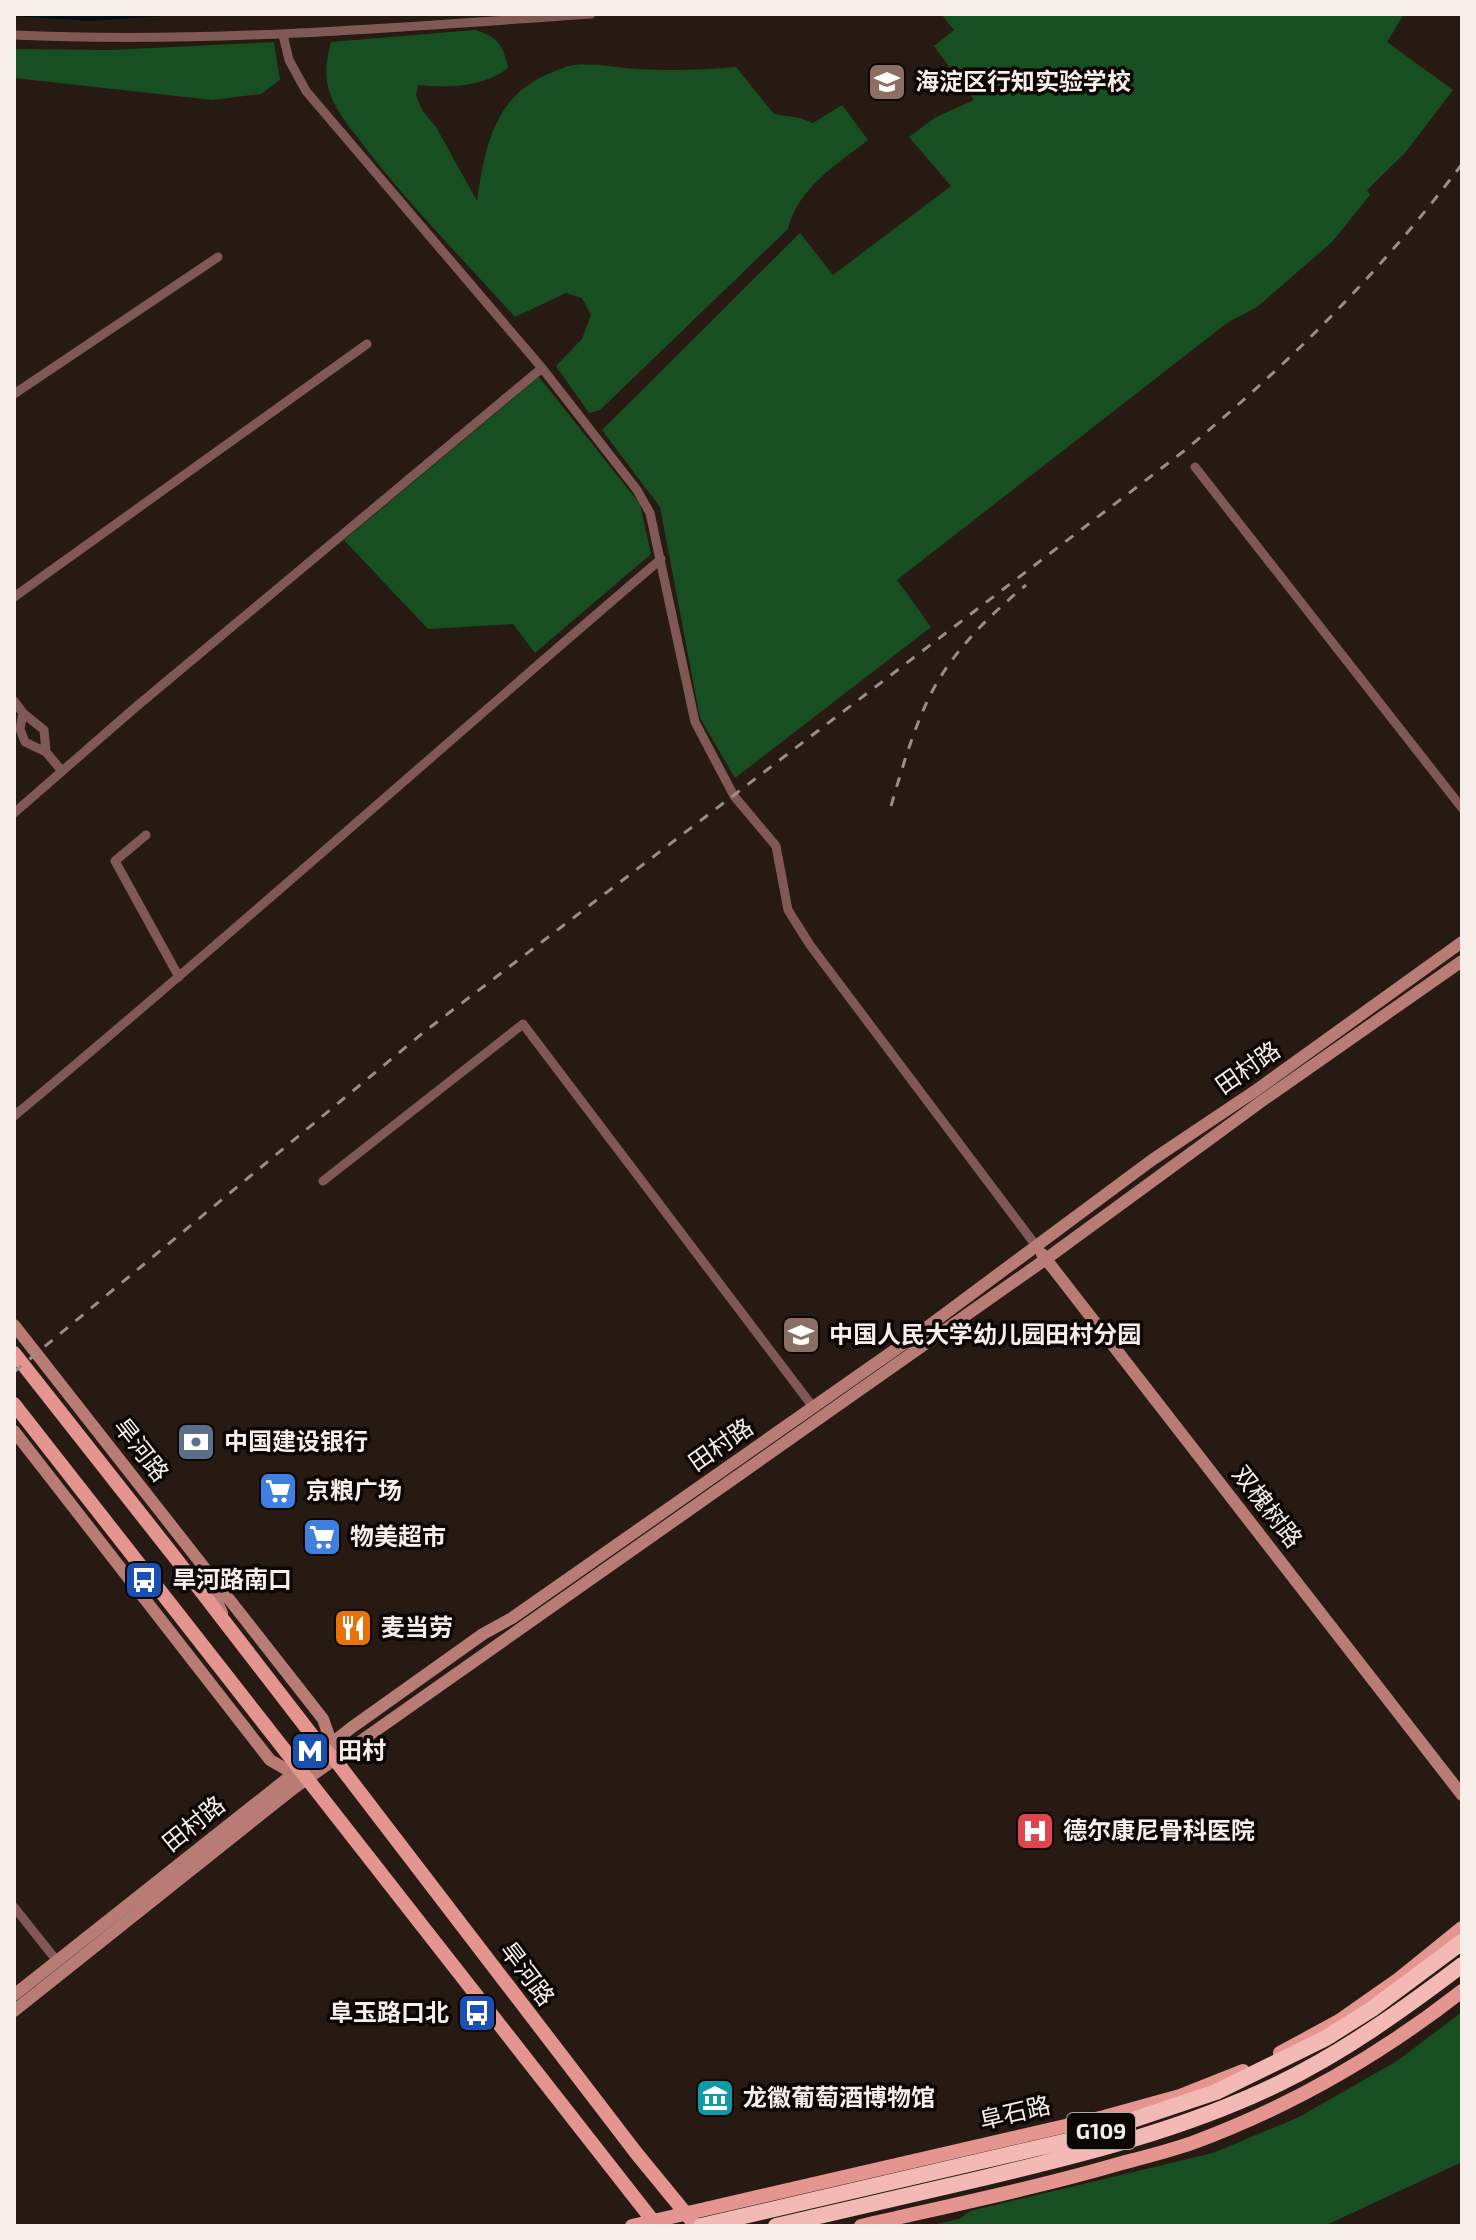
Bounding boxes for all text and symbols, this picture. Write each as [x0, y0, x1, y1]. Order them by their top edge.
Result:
school or university icon: 海淀区行知实验学校 [866, 61, 908, 103]
place label: 海淀区行知实验学校 [915, 66, 1131, 95]
street label: 田村路 [1209, 1034, 1285, 1099]
school or university icon: 中国人民大学幼儿园田村分园 [780, 1314, 822, 1356]
place label: 中国人民大学幼儿园田村分园 [829, 1319, 1141, 1348]
street label: 田村路 [682, 1411, 758, 1476]
street label: 旱河路 [109, 1412, 176, 1486]
bank icon: 中国建设银行 [175, 1421, 217, 1463]
place label: 中国建设银行 [224, 1426, 368, 1455]
street label: 双槐树路 [1227, 1459, 1309, 1553]
supermarket icon: 京粮广场 [257, 1470, 299, 1512]
place label: 京粮广场 [306, 1475, 402, 1504]
supermarket icon: 物美超市 [301, 1516, 343, 1558]
place label: 物美超市 [350, 1521, 446, 1550]
bus stop icon: 旱河路南口 [123, 1559, 165, 1601]
place label: 旱河路南口 [172, 1564, 292, 1593]
restaurant icon: 麦当劳 [332, 1607, 374, 1649]
place label: 麦当劳 [381, 1612, 453, 1641]
metro station icon: 田村 [289, 1730, 331, 1772]
place label: 田村 [338, 1735, 386, 1764]
street label: 田村路 [156, 1789, 230, 1857]
hospital icon: 德尔康尼骨科医院 [1014, 1810, 1056, 1852]
place label: 德尔康尼骨科医院 [1063, 1815, 1255, 1844]
street label: 旱河路 [495, 1936, 561, 2011]
bus stop icon: 阜玉路口北 [456, 1992, 498, 2034]
place label: 阜玉路口北 [329, 1997, 449, 2026]
museum icon: 龙徽葡萄酒博物馆 [694, 2077, 736, 2119]
place label: 龙徽葡萄酒博物馆 [743, 2082, 935, 2111]
street label: 阜石路 [976, 2089, 1053, 2134]
road number: G109 [1067, 2113, 1135, 2149]

